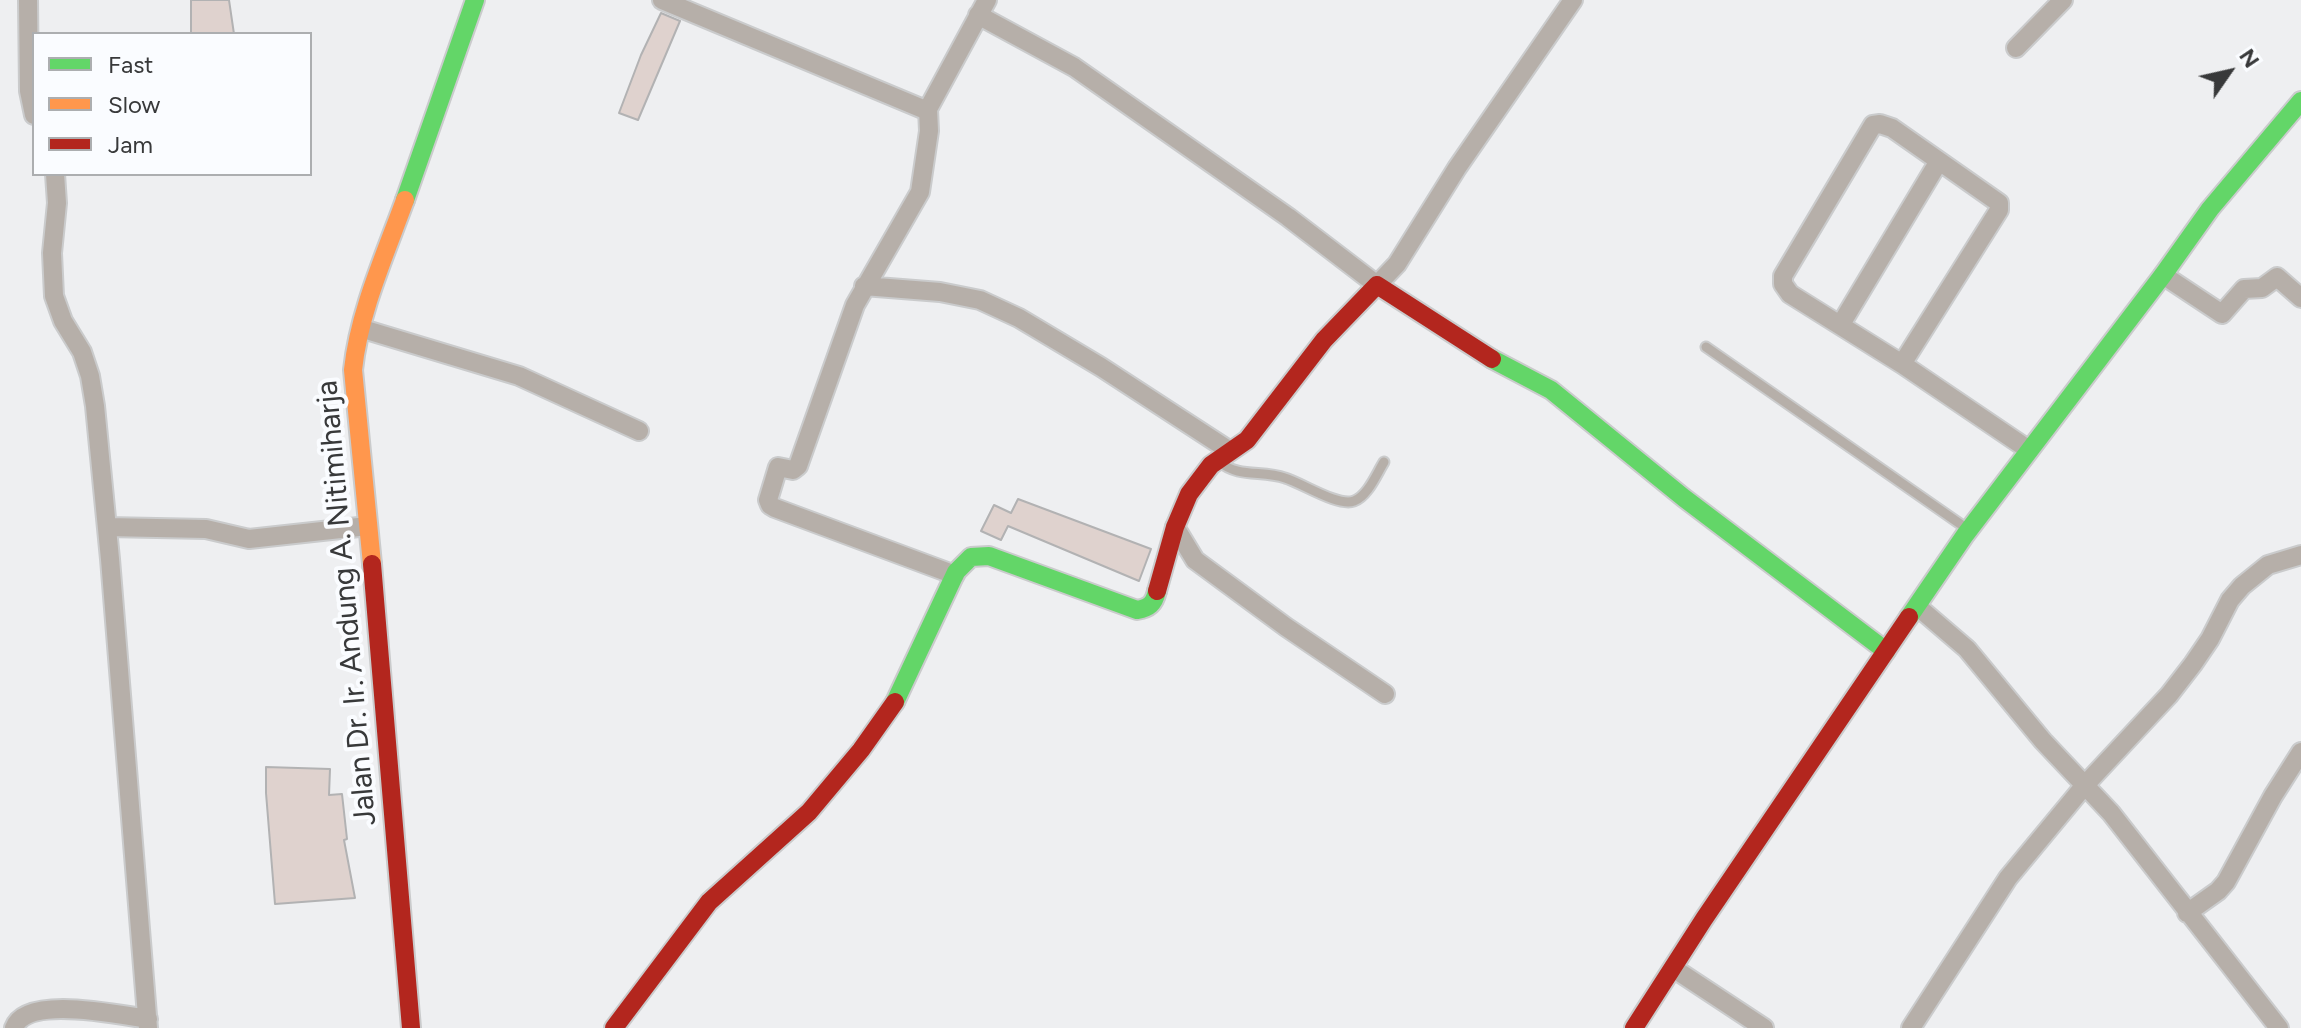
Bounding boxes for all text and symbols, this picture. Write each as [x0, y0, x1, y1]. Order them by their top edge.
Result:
legend [32, 32, 312, 176]
north arrow [2189, 32, 2269, 112]
text: N [2233, 44, 2265, 73]
text: Fast [108, 50, 153, 79]
text: Slow [108, 90, 160, 119]
text: Jam [108, 130, 153, 159]
street label: Jalan Dr. Ir. Andung A. Nitimiharja [310, 379, 384, 827]

